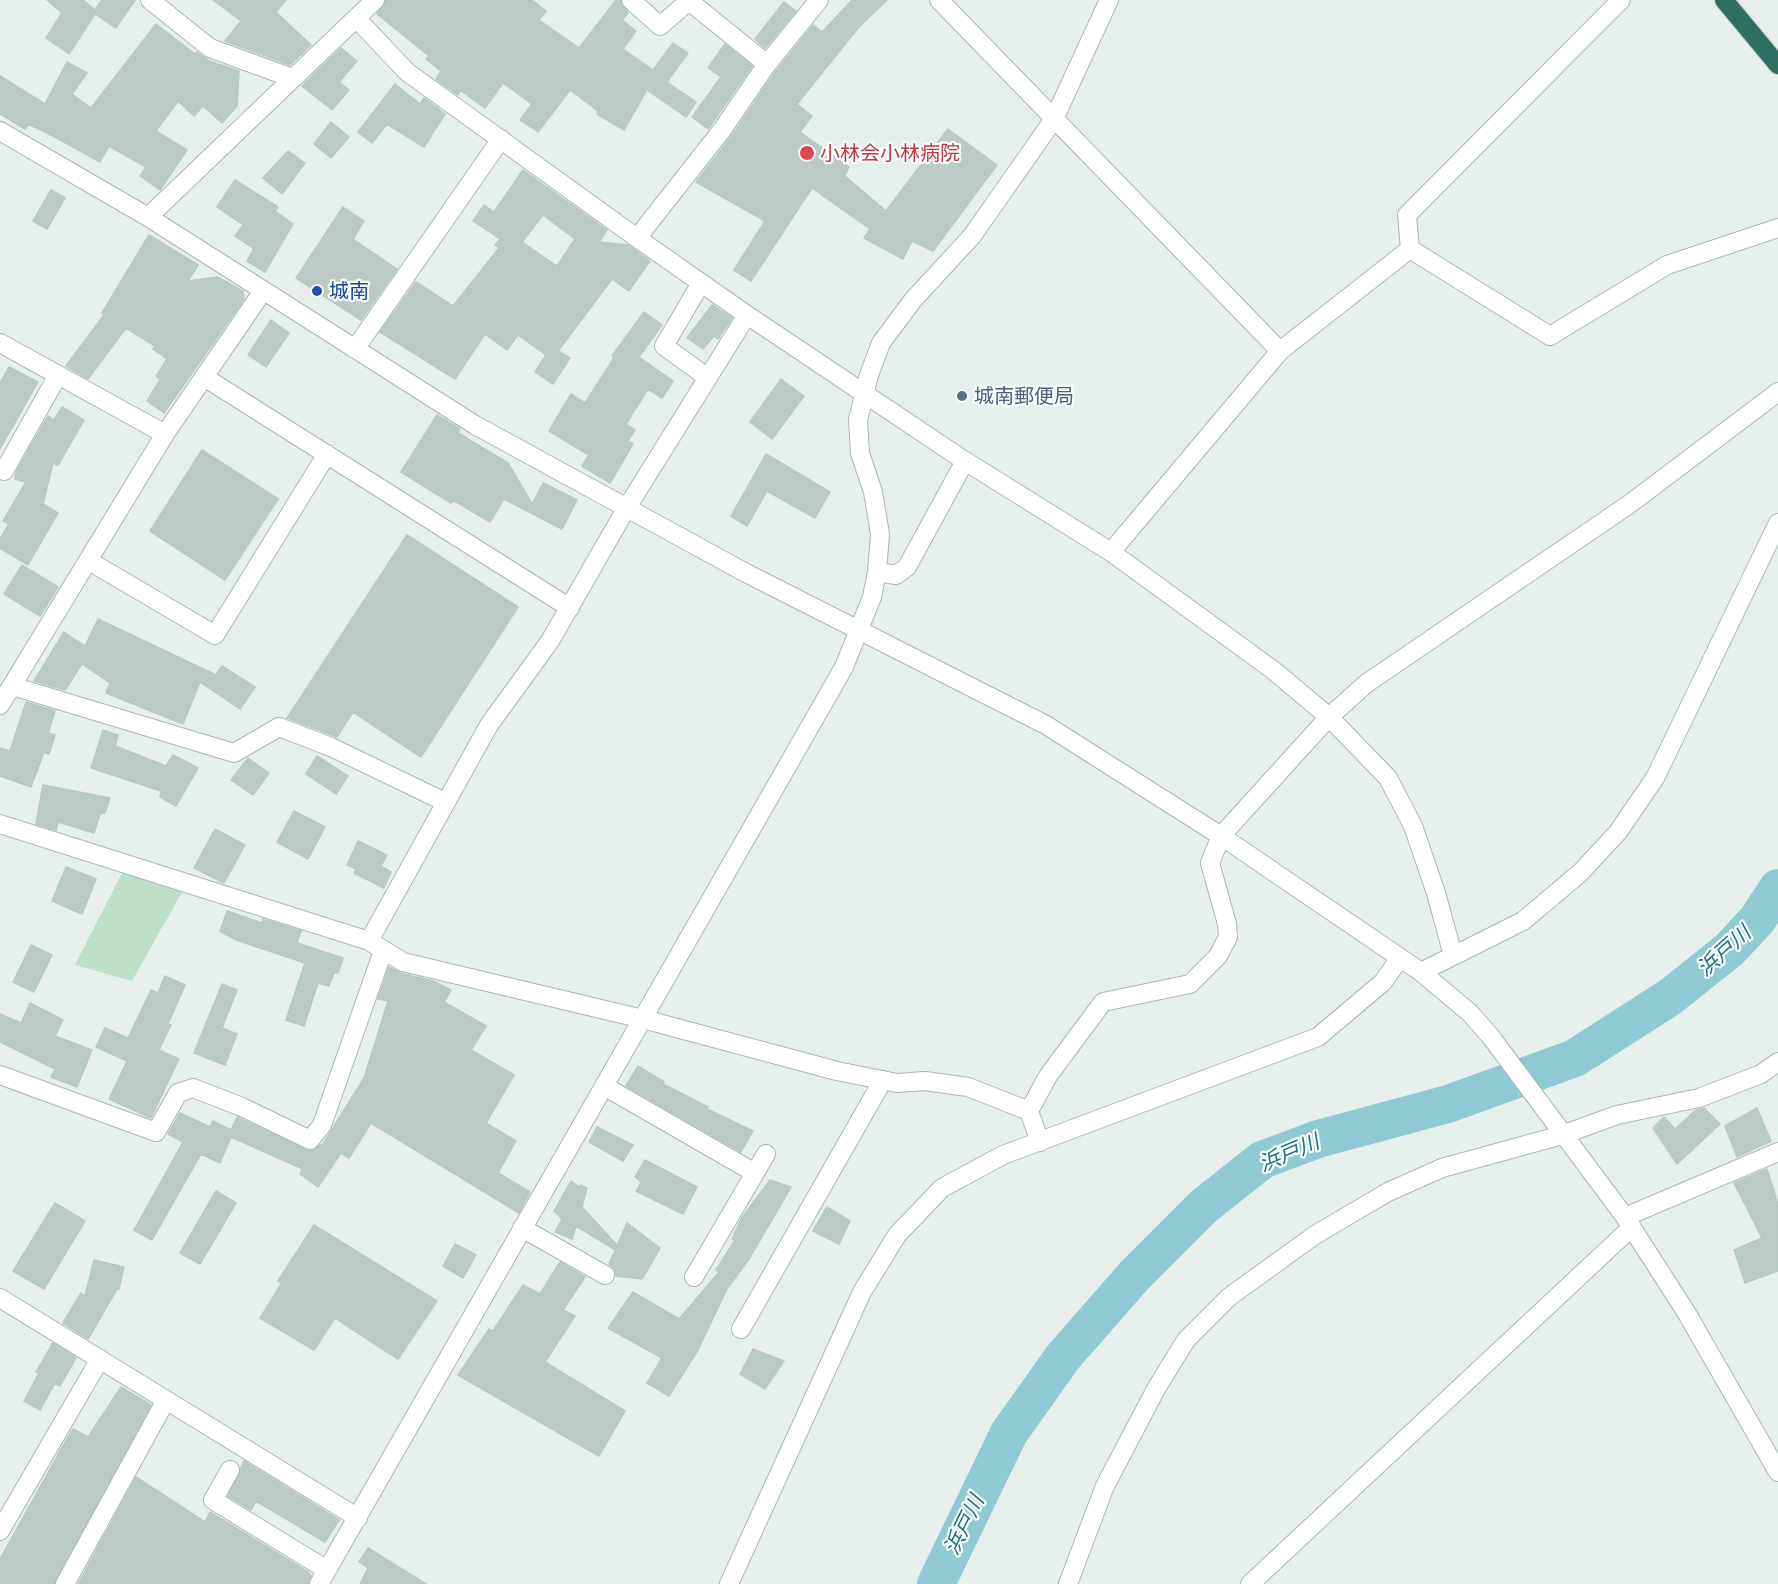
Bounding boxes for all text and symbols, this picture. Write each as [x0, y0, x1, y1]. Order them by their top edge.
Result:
place label: 小林会小林病院 [820, 141, 960, 165]
marker: 小林会小林病院 [798, 144, 816, 162]
place label: 城南 [329, 279, 369, 303]
marker: 城南 [310, 284, 324, 298]
place label: 城南郵便局 [974, 384, 1074, 408]
marker: 城南郵便局 [955, 389, 969, 403]
water label: 浜戸川 [1692, 921, 1756, 981]
water label: 浜戸川 [1255, 1129, 1323, 1177]
water label: 浜戸川 [939, 1491, 989, 1559]

